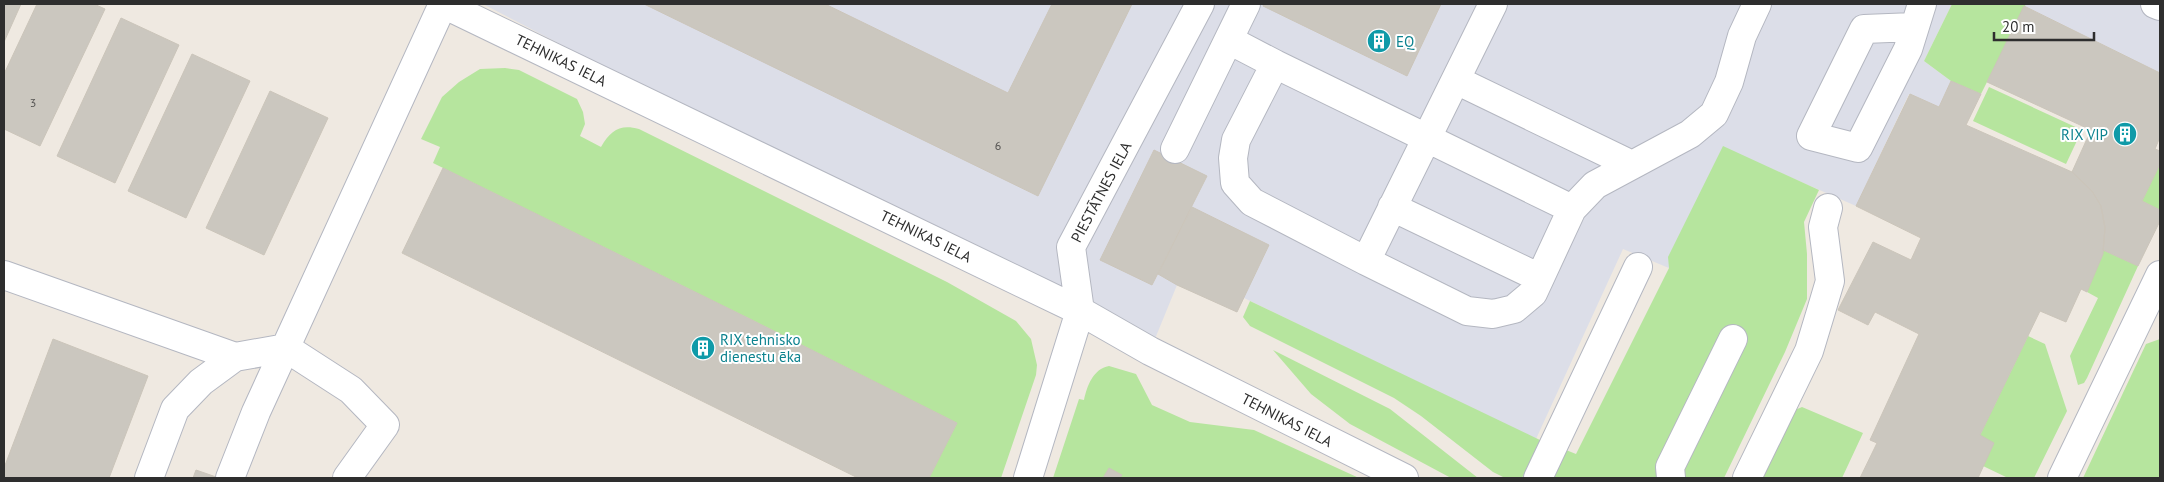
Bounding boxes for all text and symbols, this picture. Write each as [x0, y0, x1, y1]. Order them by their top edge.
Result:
scale bar [1994, 10, 2094, 42]
text: 20 m [2002, 17, 2035, 36]
building icon: EQ [1366, 28, 1392, 54]
street label: TEHNIKAS IELA [512, 30, 610, 90]
place label: EQ [1396, 32, 1415, 51]
house number: 3 [30, 95, 36, 110]
building icon: RIX VIP [2112, 121, 2138, 147]
place label: RIX VIP [2061, 125, 2108, 144]
house number: 6 [995, 138, 1001, 153]
street label: PIESTĀTNES IELA [1066, 138, 1136, 246]
street label: TEHNIKAS IELA [877, 206, 975, 266]
place label: RIX tehnisko dienestu ēka [720, 330, 801, 366]
building icon: RIX tehnisko dienestu ēka [690, 335, 716, 361]
street label: TEHNIKAS IELA [1238, 389, 1336, 451]

